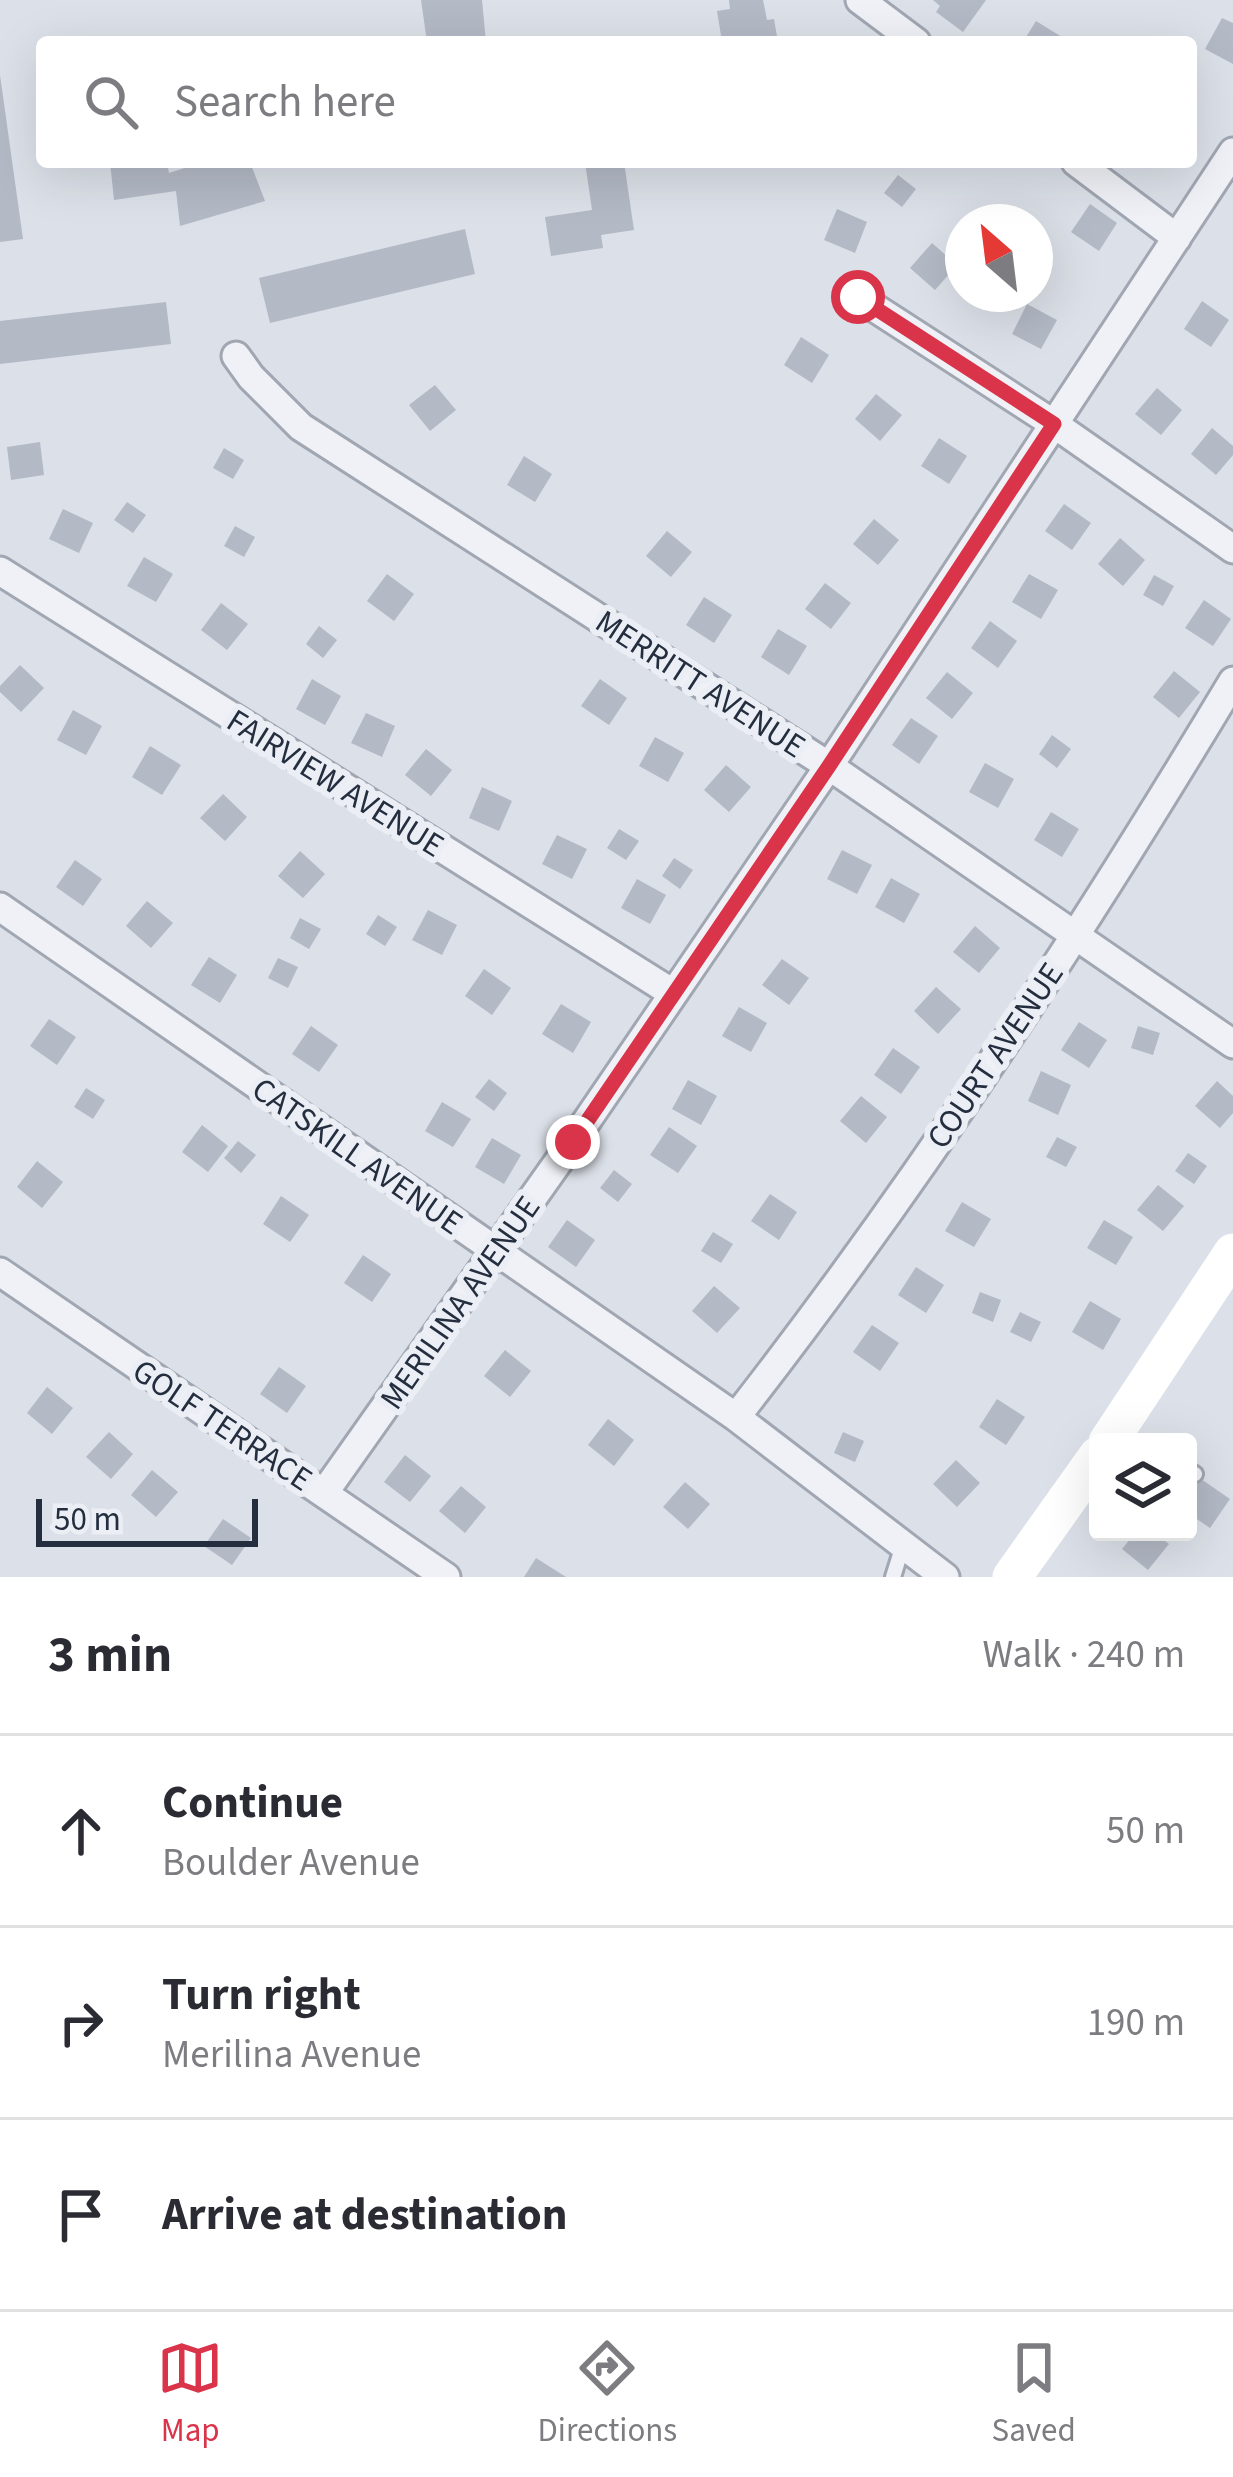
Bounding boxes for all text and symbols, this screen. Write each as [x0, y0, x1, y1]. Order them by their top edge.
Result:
search box [36, 36, 1197, 168]
icon: search [78, 69, 144, 135]
text: Search here [174, 70, 396, 134]
north arrow [945, 204, 1053, 312]
route start [831, 270, 885, 324]
street label: MERRITT AVENUE [586, 599, 814, 770]
street label: FAIRVIEW AVENUE [218, 698, 453, 869]
street label: COURT AVENUE [915, 953, 1075, 1158]
street label: CATSKILL AVENUE [242, 1066, 472, 1246]
route end [546, 1115, 600, 1169]
street label: MERILINA AVENUE [369, 1186, 552, 1419]
street label: GOLF TERRACE [123, 1348, 321, 1503]
map controls [1089, 1433, 1197, 1541]
button: layers [1089, 1433, 1197, 1541]
scale bar [36, 1493, 258, 1546]
text: 50 m [54, 1496, 121, 1543]
text: 3 min [48, 1619, 172, 1691]
text: Walk · 240 m [982, 1627, 1185, 1683]
text: Continue [162, 1771, 343, 1835]
icon: ahead [48, 1798, 114, 1864]
text: 50 m [1106, 1803, 1185, 1859]
text: Boulder Avenue [162, 1835, 420, 1891]
text: Turn right [162, 1963, 361, 2027]
icon: right [48, 1990, 114, 2056]
text: 190 m [1087, 1995, 1185, 2051]
text: Merilina Avenue [162, 2027, 421, 2083]
icon: arrive [48, 2182, 114, 2248]
text: Arrive at destination [162, 2183, 567, 2247]
tab: Map [157, 2335, 223, 2454]
tab: Directions [538, 2335, 677, 2454]
tab: Saved [992, 2335, 1076, 2454]

